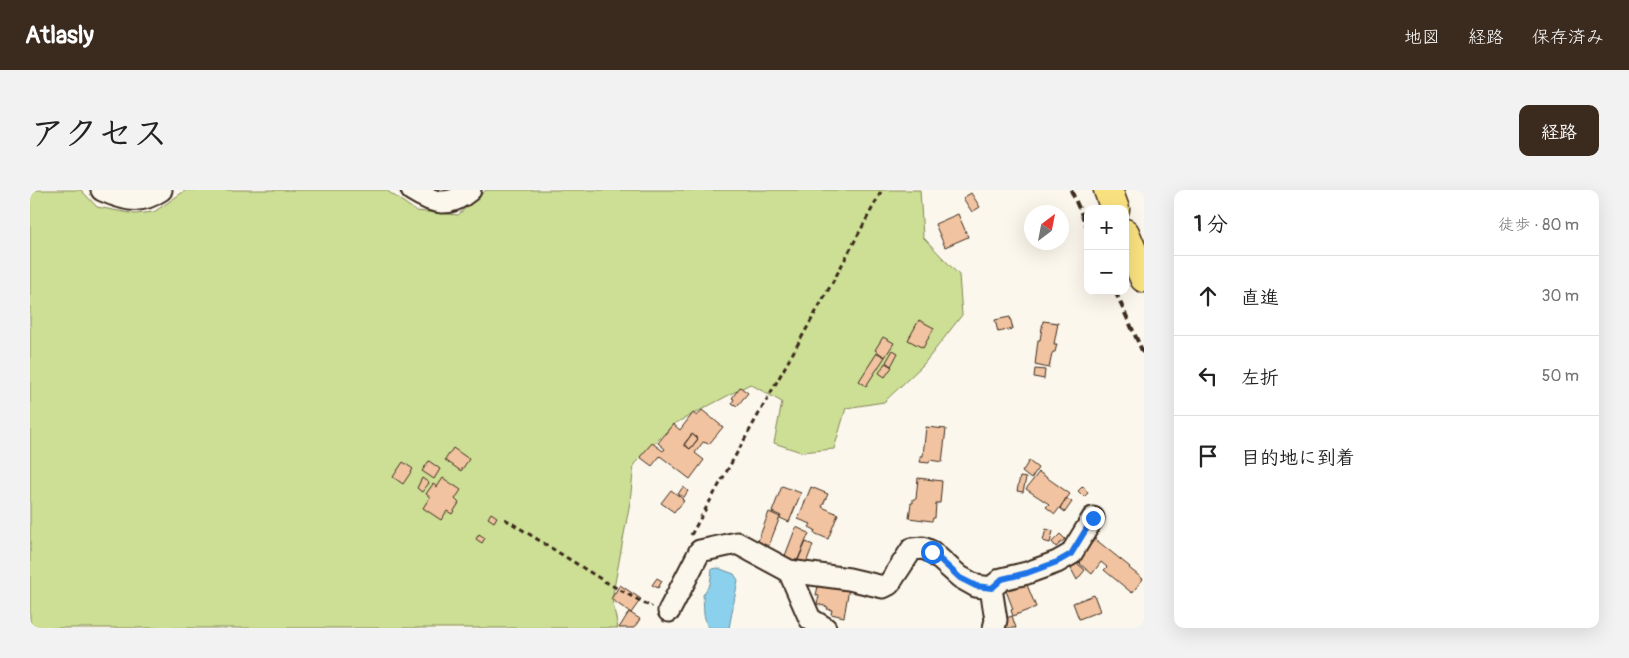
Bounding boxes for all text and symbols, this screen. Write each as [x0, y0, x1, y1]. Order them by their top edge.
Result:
text: Atlasly [25, 21, 94, 50]
text: 地図 [1404, 26, 1440, 49]
text: 経路 [1468, 26, 1504, 49]
text: 保存済み [1532, 26, 1604, 49]
button: 経路 [1519, 105, 1599, 156]
text: アクセス [30, 112, 168, 156]
north arrow [1024, 205, 1069, 250]
map controls [1084, 205, 1129, 295]
button: + [1084, 205, 1129, 250]
text: 1 分 [1194, 211, 1228, 238]
text: 徒歩 · 80 m [1498, 215, 1579, 235]
button: − [1084, 250, 1129, 295]
icon: ahead [1194, 282, 1222, 310]
text: 直進 [1241, 286, 1279, 310]
text: 30 m [1541, 286, 1579, 306]
icon: left [1194, 362, 1222, 390]
text: 左折 [1241, 366, 1279, 390]
text: 50 m [1542, 366, 1579, 386]
icon: arrive [1194, 442, 1222, 470]
text: 目的地に到着 [1241, 446, 1355, 470]
route end [1082, 507, 1105, 530]
route start [921, 541, 944, 564]

